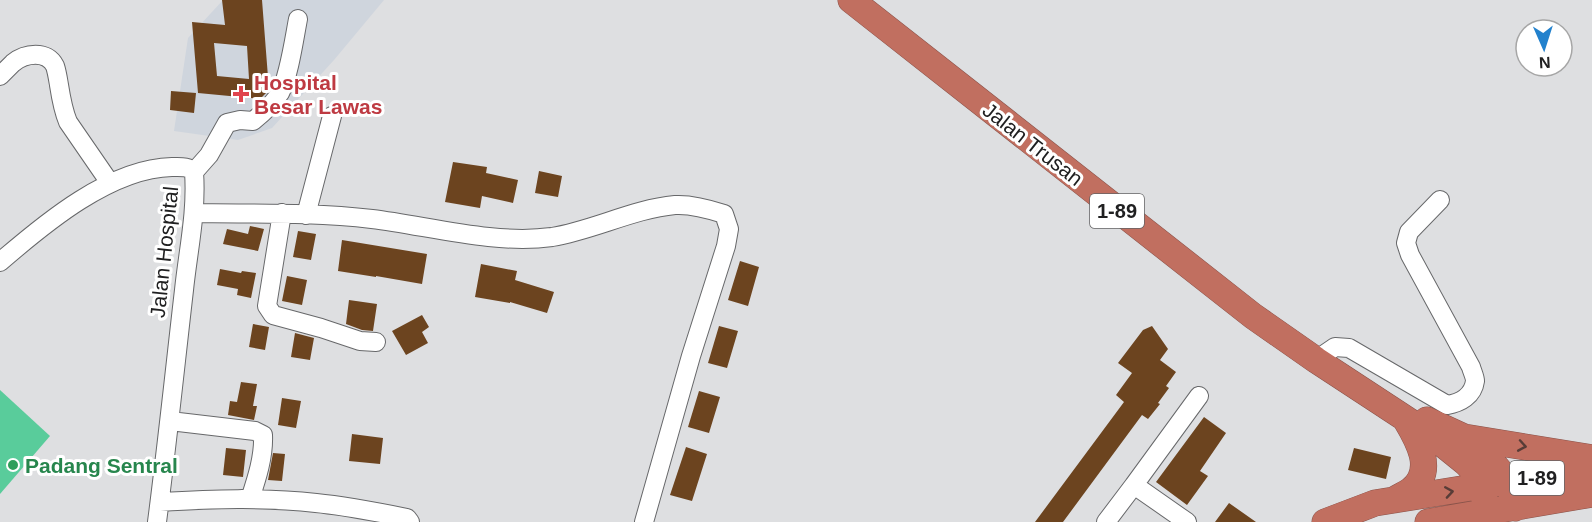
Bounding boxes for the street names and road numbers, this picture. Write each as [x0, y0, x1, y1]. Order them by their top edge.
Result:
street label: Jalan Trusan [979, 98, 1087, 190]
street label: Jalan Hospital [146, 185, 182, 319]
road number: 1-89 [1090, 194, 1144, 228]
road number: 1-89 [1510, 461, 1564, 495]

